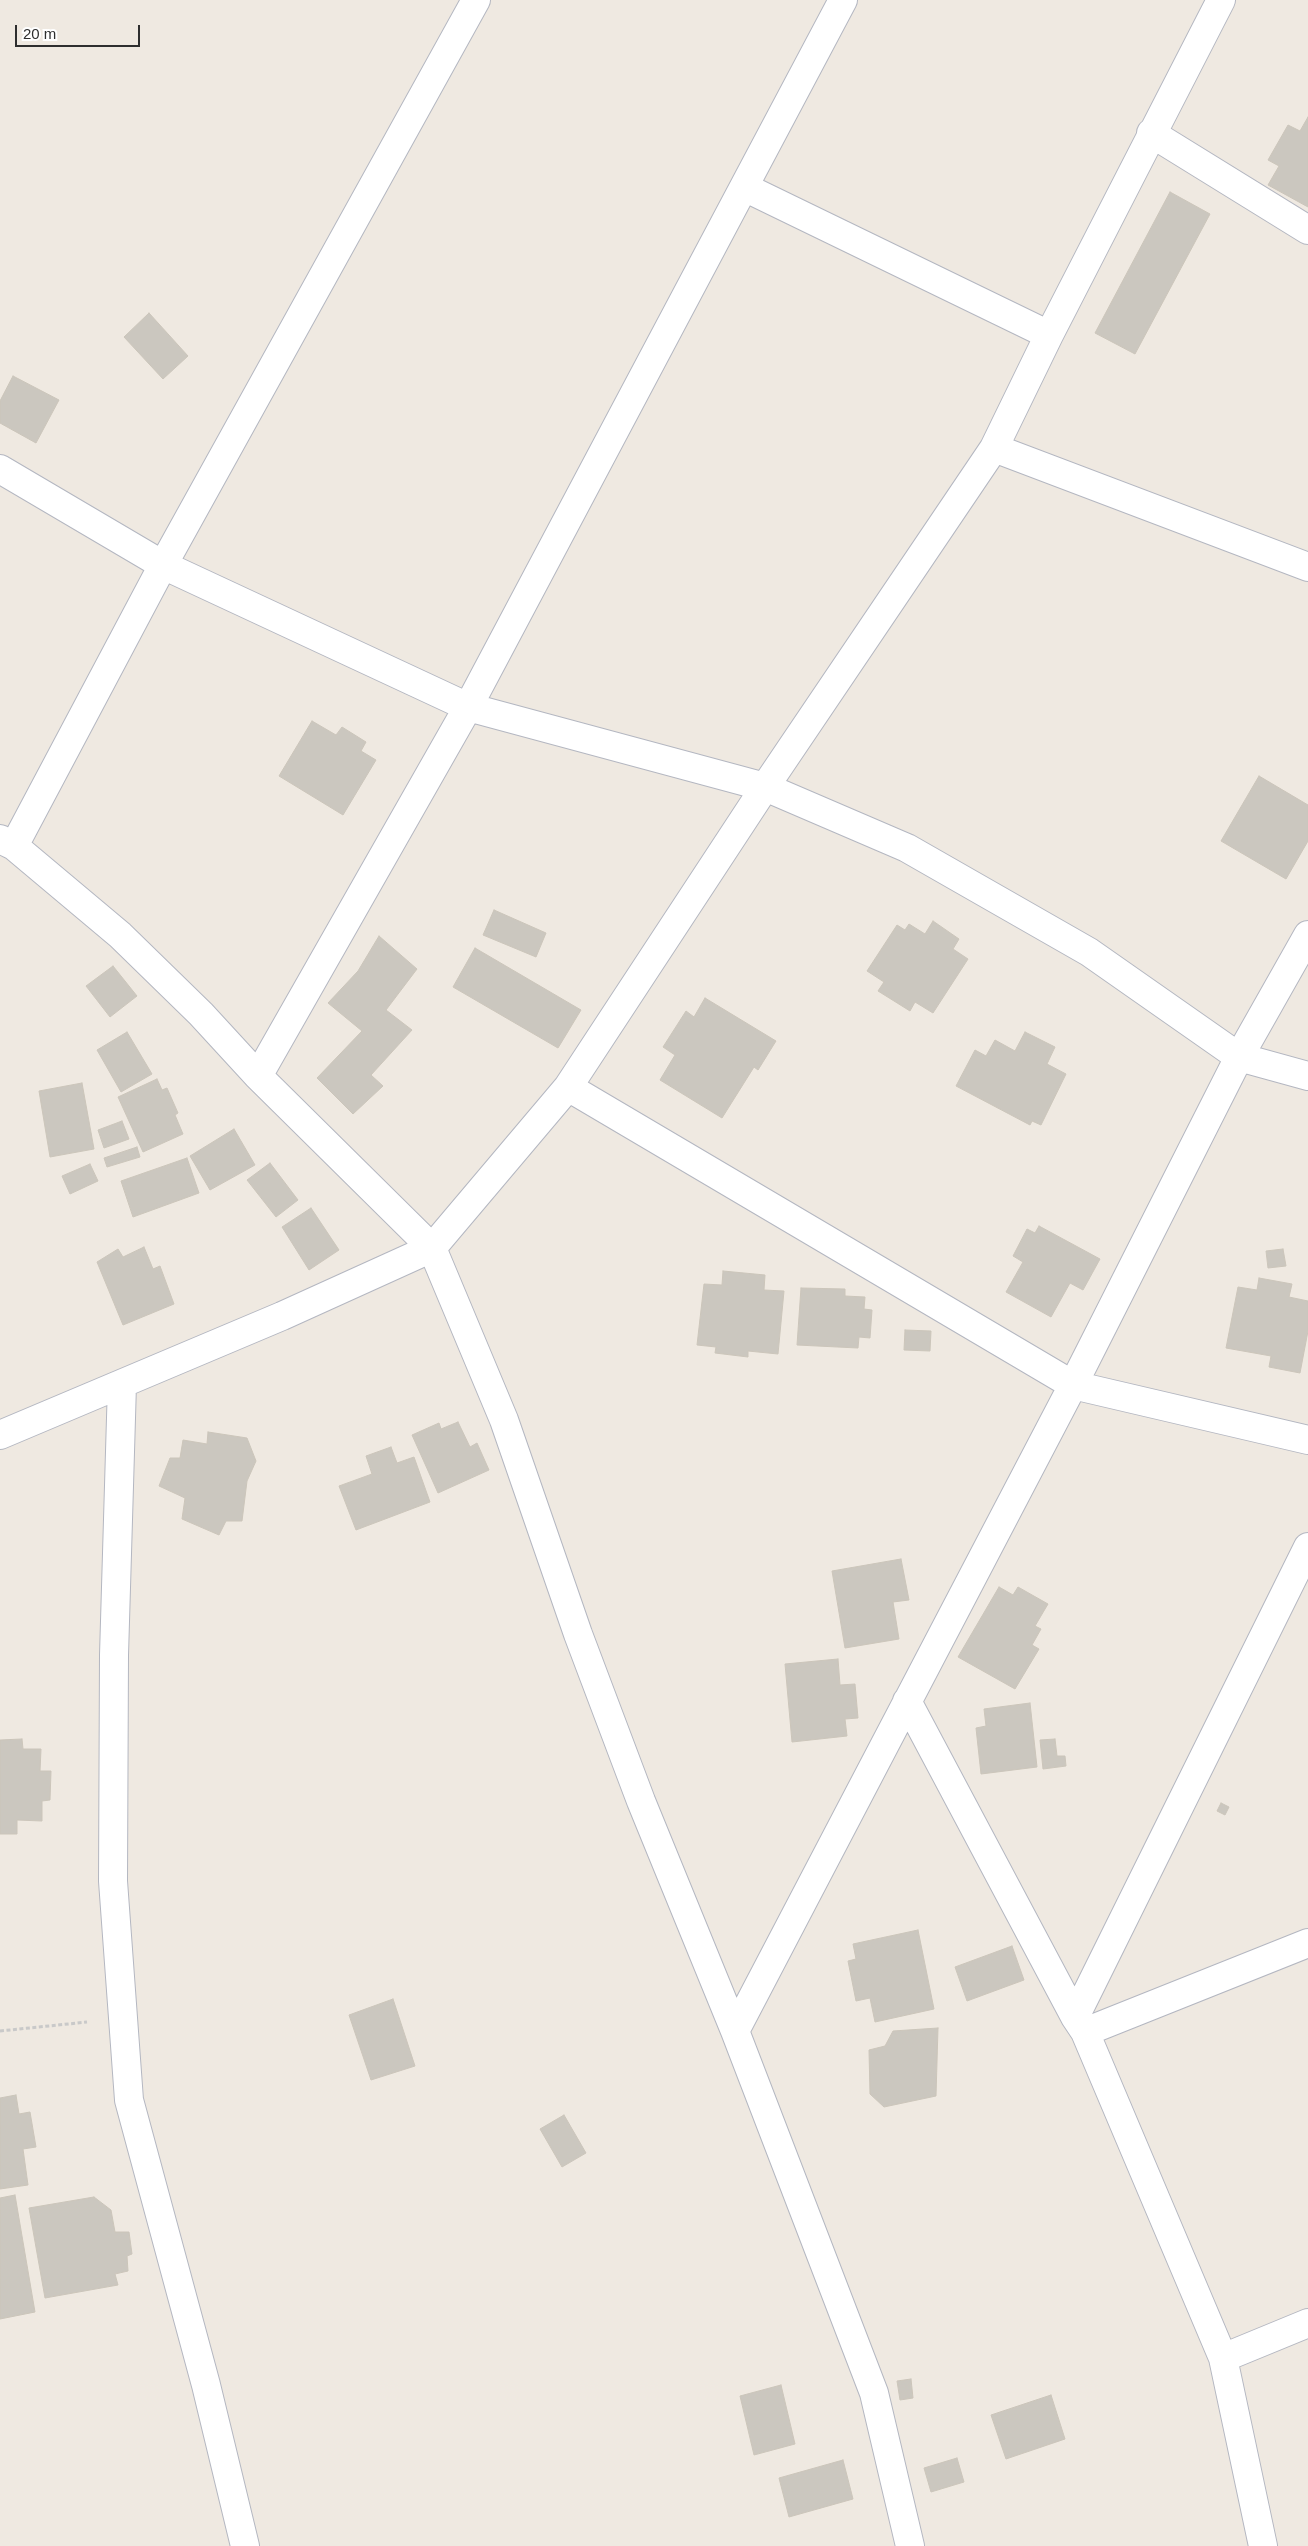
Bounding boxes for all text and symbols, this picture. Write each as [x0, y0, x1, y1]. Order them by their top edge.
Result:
scale bar [18, 15, 142, 47]
text: 20 m [23, 25, 56, 42]

